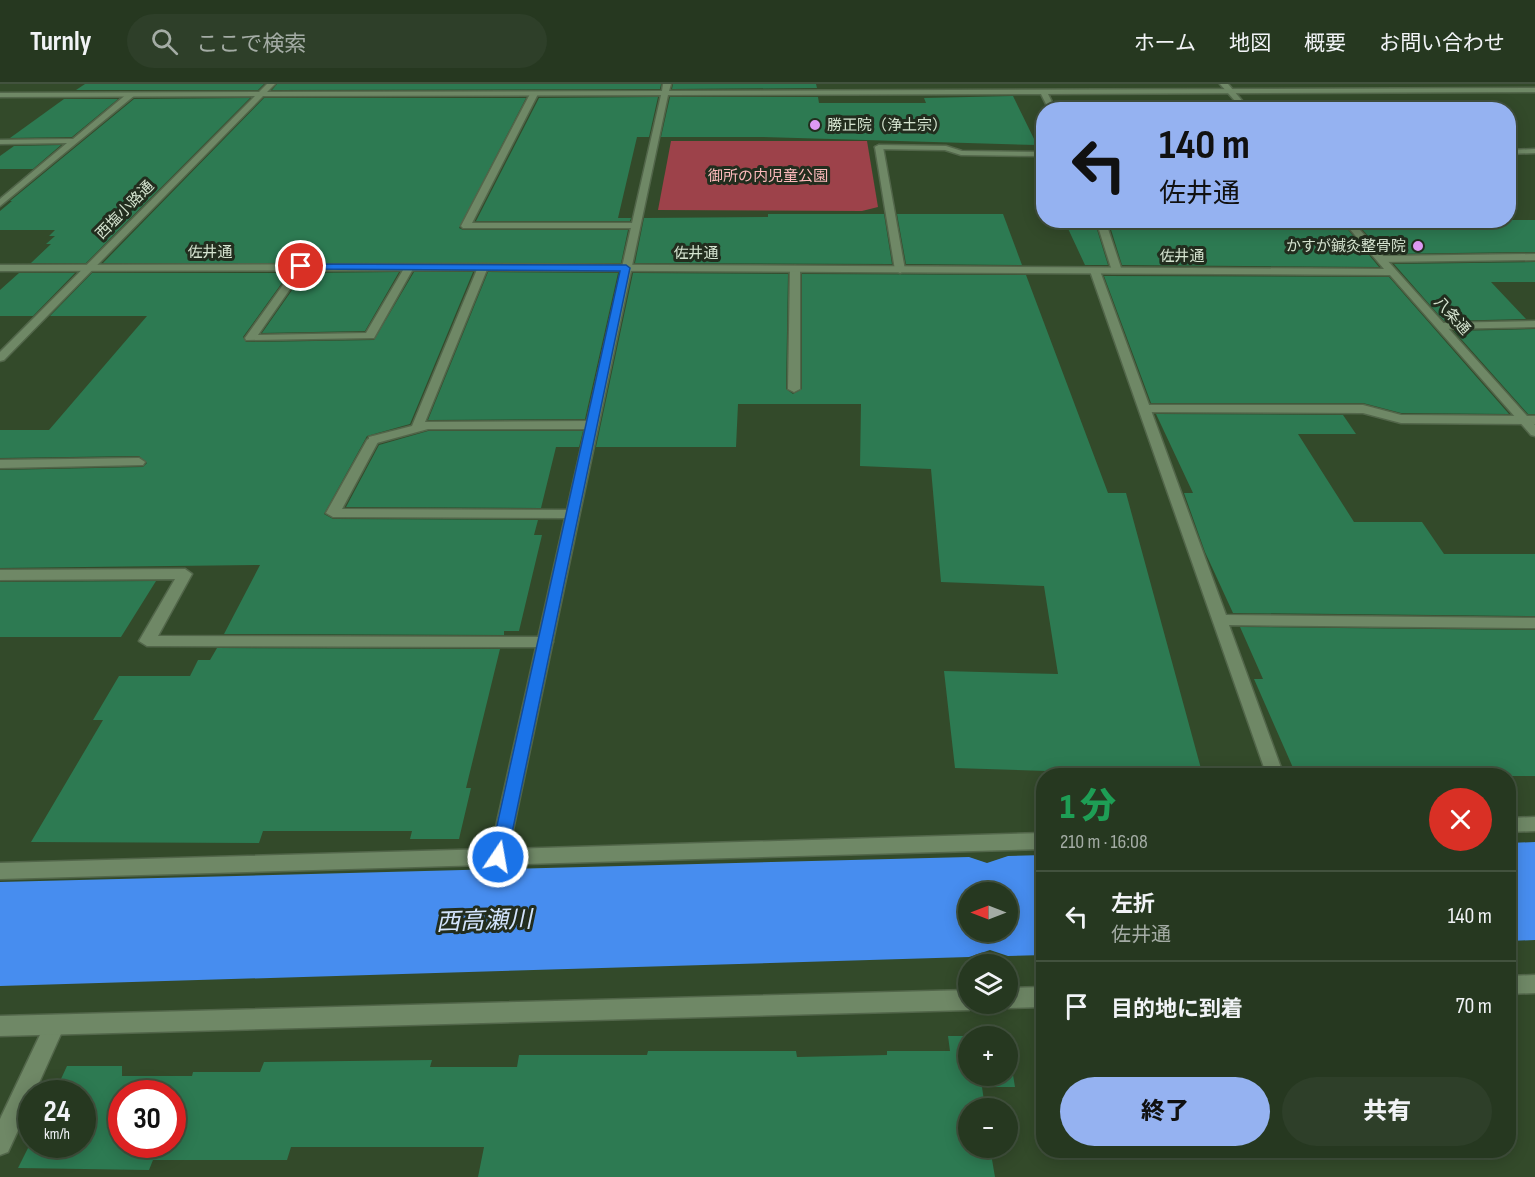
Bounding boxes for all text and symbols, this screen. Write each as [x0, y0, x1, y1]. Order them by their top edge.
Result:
search box [127, 14, 547, 68]
text: Turnly [30, 25, 91, 58]
icon: search [148, 25, 181, 58]
text: ここで検索 [196, 31, 306, 58]
text: ホーム [1134, 31, 1196, 56]
text: 地図 [1229, 31, 1271, 56]
text: 概要 [1304, 31, 1346, 56]
text: お問い合わせ [1379, 31, 1505, 56]
place label: 勝正院（浄土宗） [827, 116, 947, 135]
marker: 勝正院（浄土宗） [808, 118, 822, 132]
text: 140 m [1159, 120, 1250, 171]
icon: left [1060, 126, 1138, 204]
park label: 御所の内児童公園 [708, 167, 828, 186]
street label: 西塩小路通 [92, 177, 158, 243]
text: 佐井通 [1159, 178, 1240, 210]
place label: かすが鍼灸整骨院 [1286, 237, 1406, 256]
marker: かすが鍼灸整骨院 [1411, 239, 1425, 253]
pin [275, 240, 326, 291]
street label: 佐井通 [187, 243, 233, 262]
street label: 佐井通 [673, 244, 719, 263]
street label: 佐井通 [1159, 247, 1205, 266]
icon: arrive [284, 249, 317, 282]
street label: 八条通 [1430, 293, 1474, 339]
text: 1 分 [1060, 786, 1116, 829]
button: close [1429, 788, 1492, 851]
position arrow [466, 825, 530, 889]
text: 210 m · 16:08 [1060, 830, 1148, 854]
north arrow [958, 882, 1018, 942]
map controls [958, 882, 1018, 1158]
text: 左折 [1111, 891, 1155, 918]
icon: left [1060, 900, 1093, 933]
text: 140 m [1448, 903, 1492, 930]
water label: 西高瀬川 [436, 905, 535, 937]
text: 佐井通 [1111, 923, 1171, 947]
button: layers [958, 954, 1018, 1014]
icon: arrive [1060, 990, 1093, 1023]
text: 70 m [1456, 993, 1492, 1020]
text: 目的地に到着 [1111, 996, 1243, 1023]
button: + [958, 1026, 1018, 1086]
button: 終了 [1060, 1077, 1270, 1146]
button: 共有 [1282, 1077, 1492, 1146]
speed limit sign: 30 [108, 1080, 186, 1158]
text: 24 [44, 1094, 70, 1130]
button: − [958, 1098, 1018, 1158]
text: km/h [44, 1125, 70, 1144]

